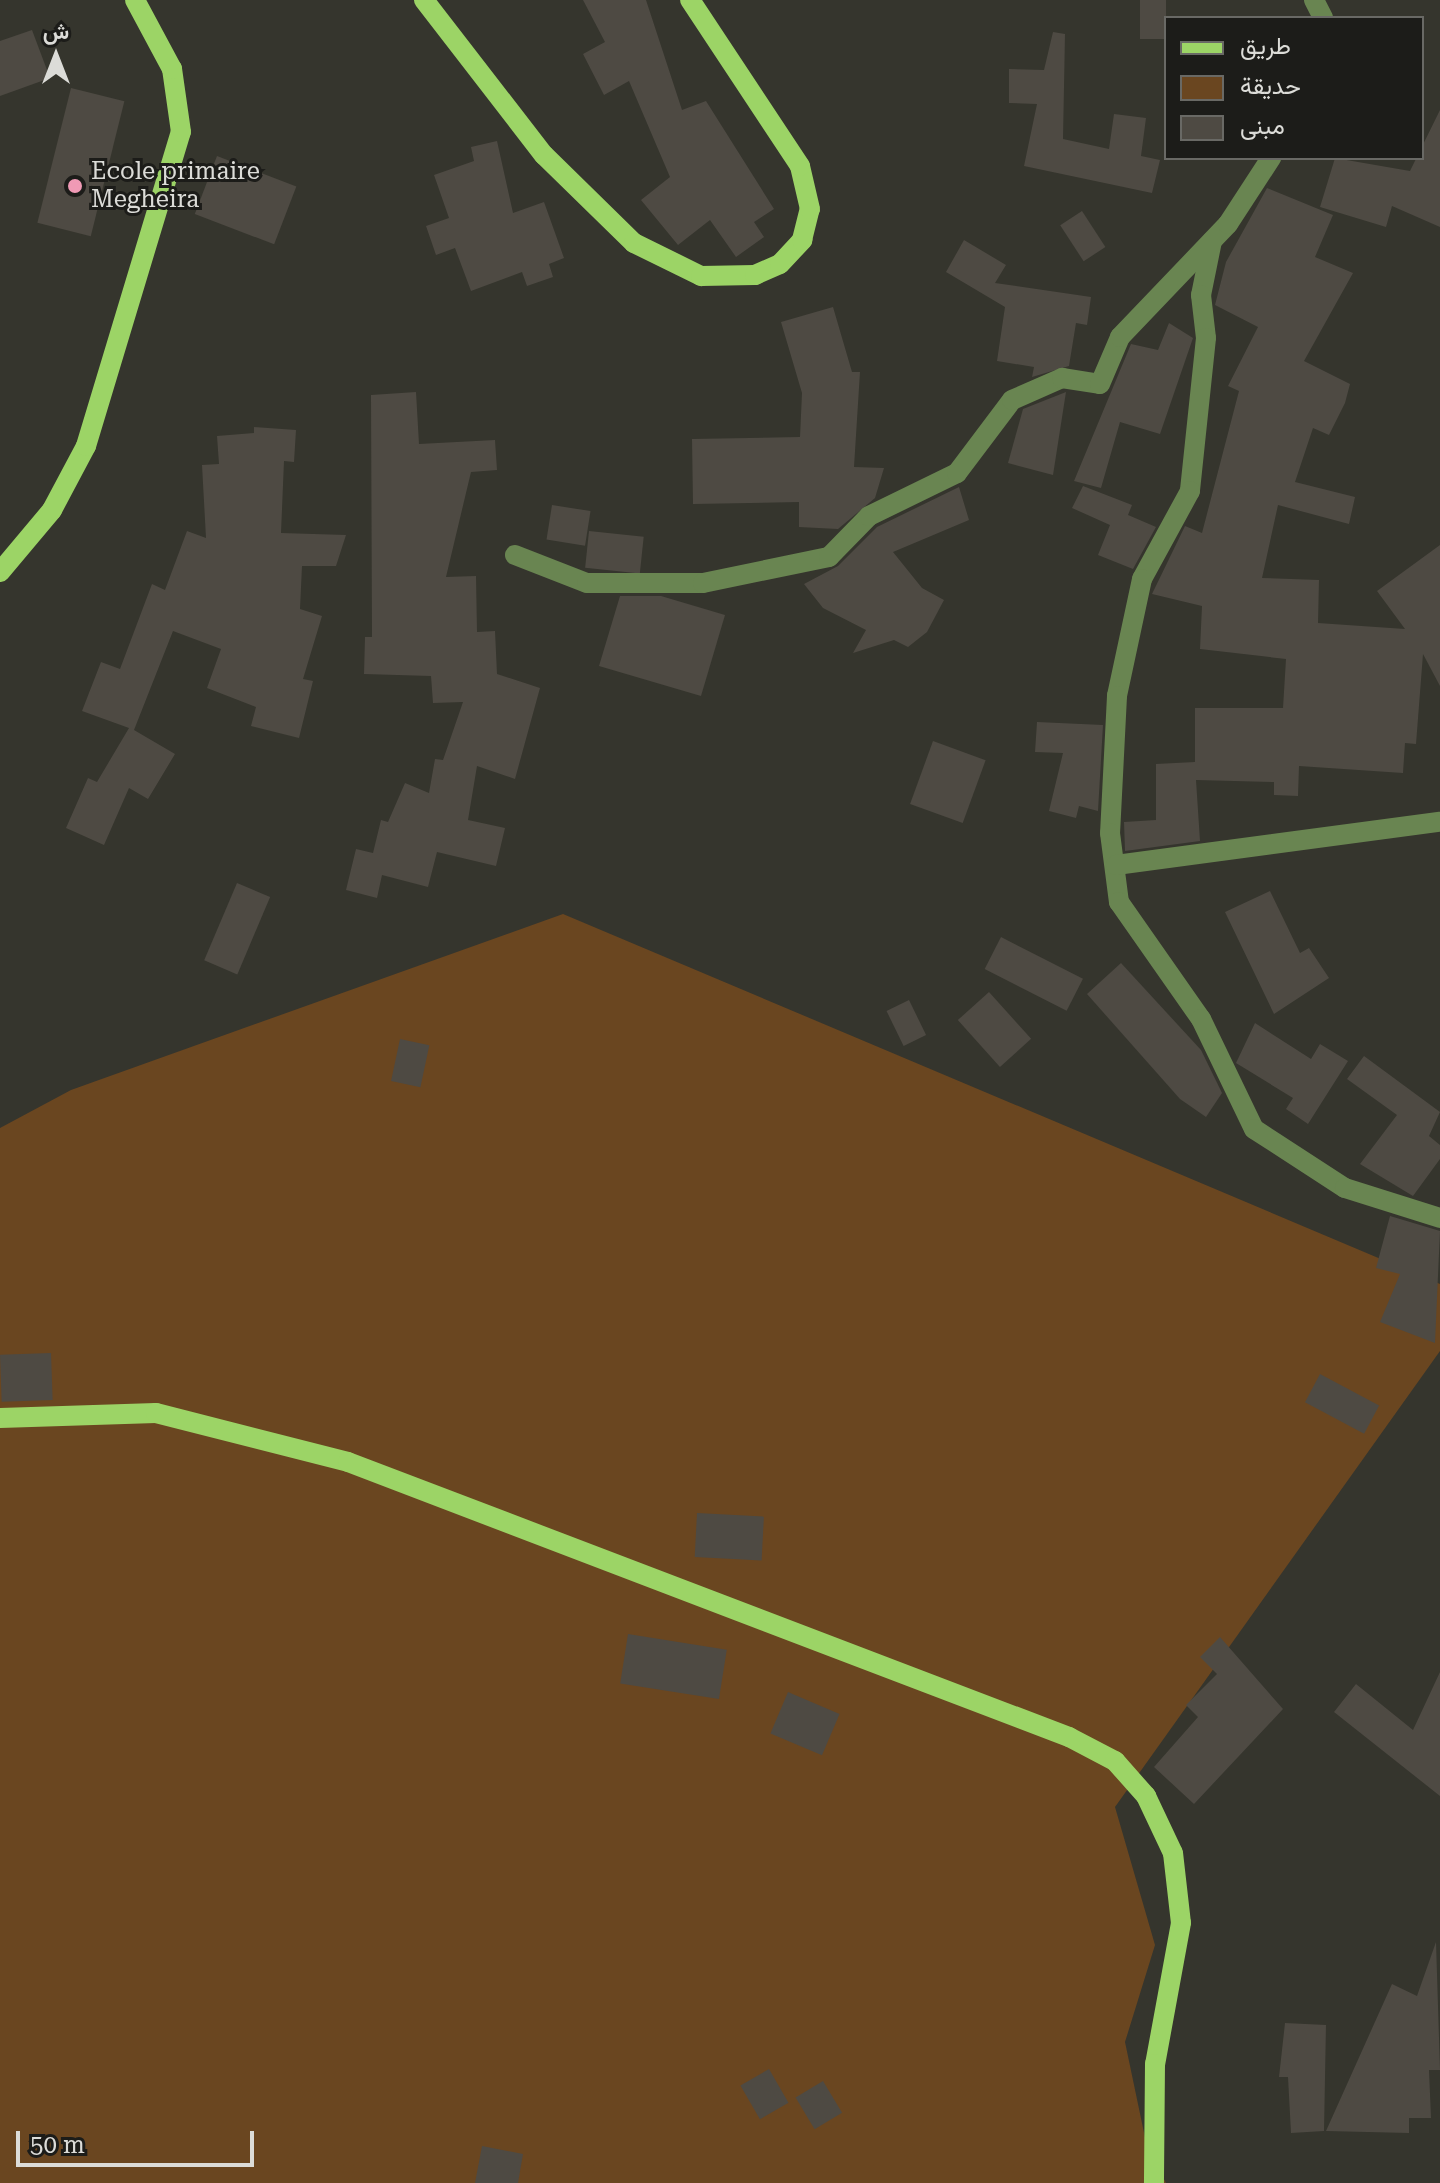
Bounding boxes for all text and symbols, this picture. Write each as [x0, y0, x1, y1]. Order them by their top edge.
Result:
north arrow [16, 16, 96, 96]
legend [1164, 16, 1424, 160]
text: ش [43, 19, 69, 44]
text: طريق [1240, 32, 1291, 60]
text: حديقة [1240, 72, 1301, 100]
text: مبنى [1240, 112, 1285, 140]
place label: Ecole primaire Megheira [91, 158, 260, 214]
marker: Ecole primaire Megheira [66, 177, 84, 195]
scale bar [20, 2115, 258, 2165]
text: 50 m [30, 2131, 85, 2159]

